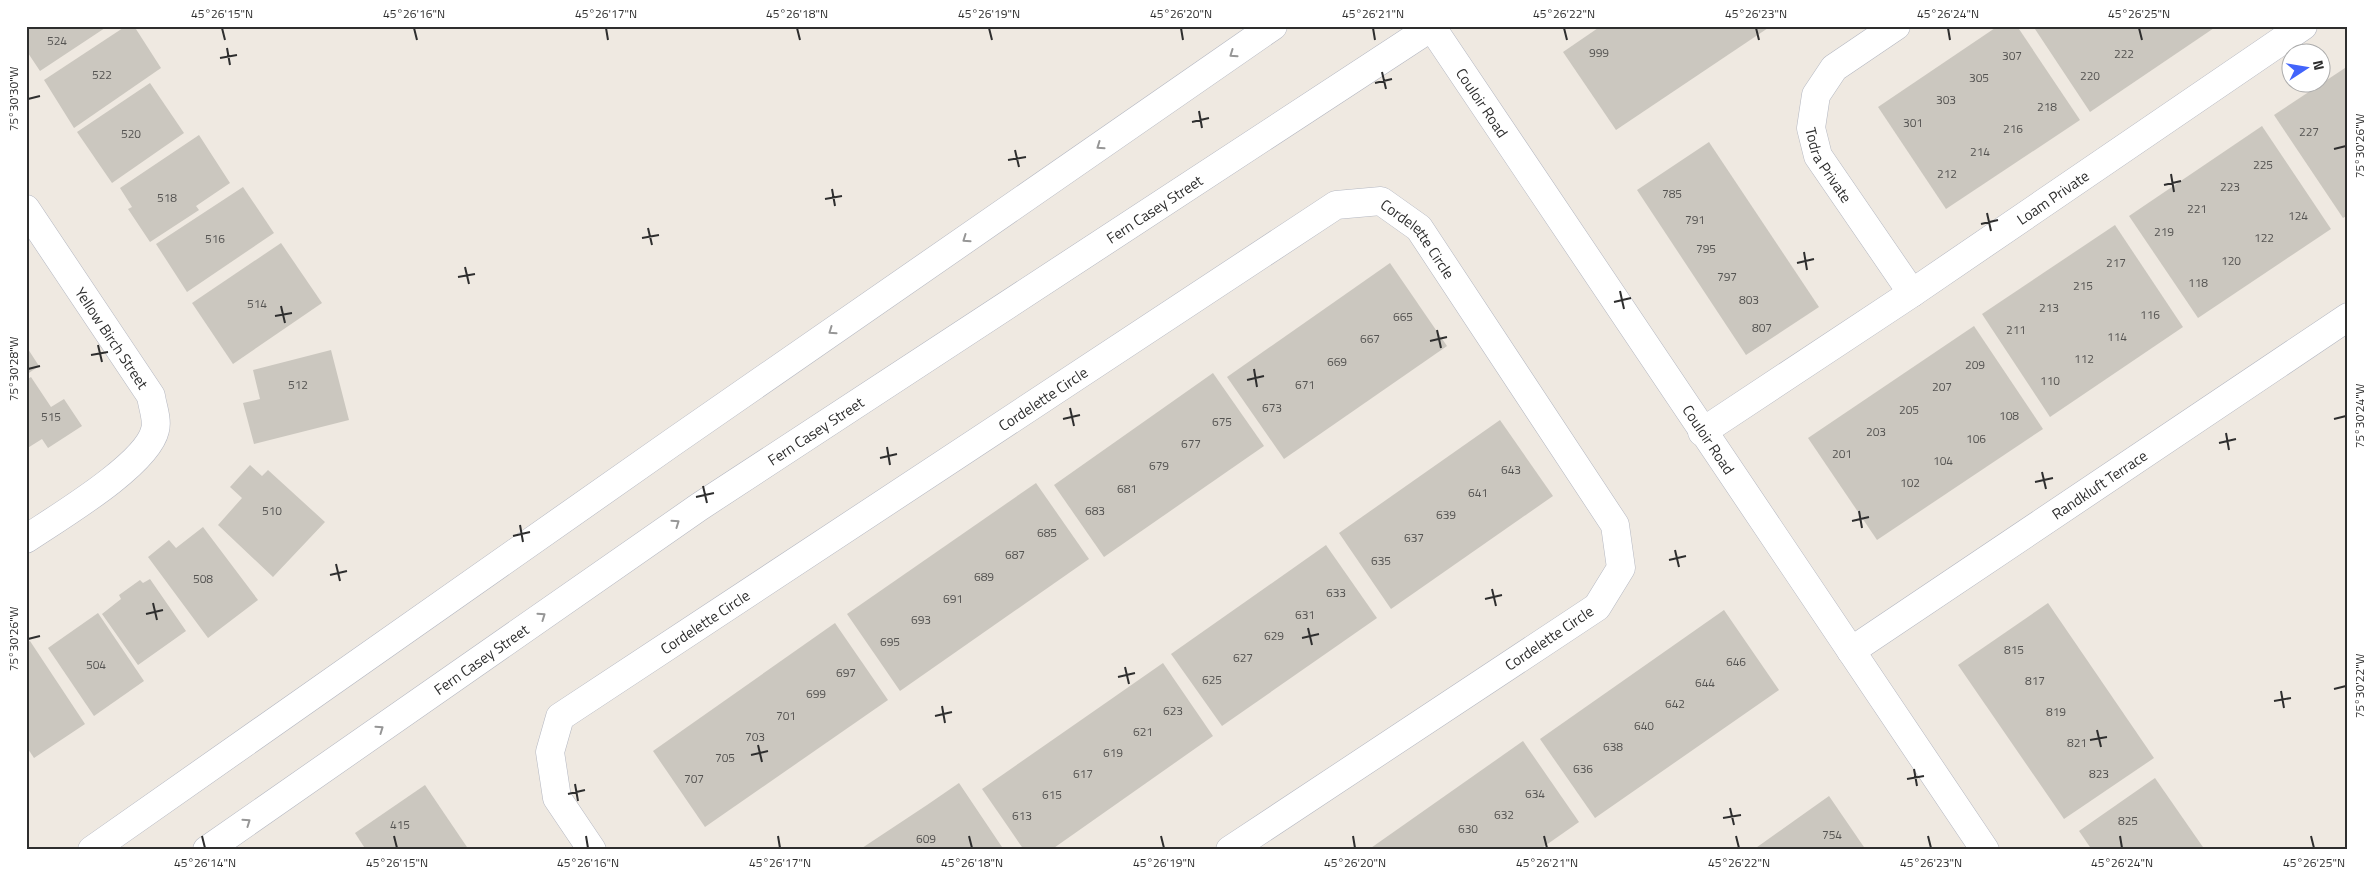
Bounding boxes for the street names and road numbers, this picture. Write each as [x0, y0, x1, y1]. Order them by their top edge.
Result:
street label: Couloir Road [1451, 63, 1514, 142]
street label: Todra Private [1800, 125, 1858, 207]
street label: Loam Private [2012, 164, 2093, 230]
street label: Fern Casey Street [1101, 168, 1208, 249]
street label: Cordelette Circle [1376, 193, 1461, 283]
street label: Yellow Birch Street [70, 282, 155, 394]
street label: Cordelette Circle [993, 361, 1092, 436]
street label: Fern Casey Street [763, 390, 869, 471]
street label: Couloir Road [1677, 400, 1741, 479]
street label: Randkluft Terrace [2047, 444, 2152, 525]
street label: Cordelette Circle [655, 584, 754, 659]
street label: Cordelette Circle [1500, 600, 1598, 676]
street label: Fern Casey Street [429, 617, 534, 700]

